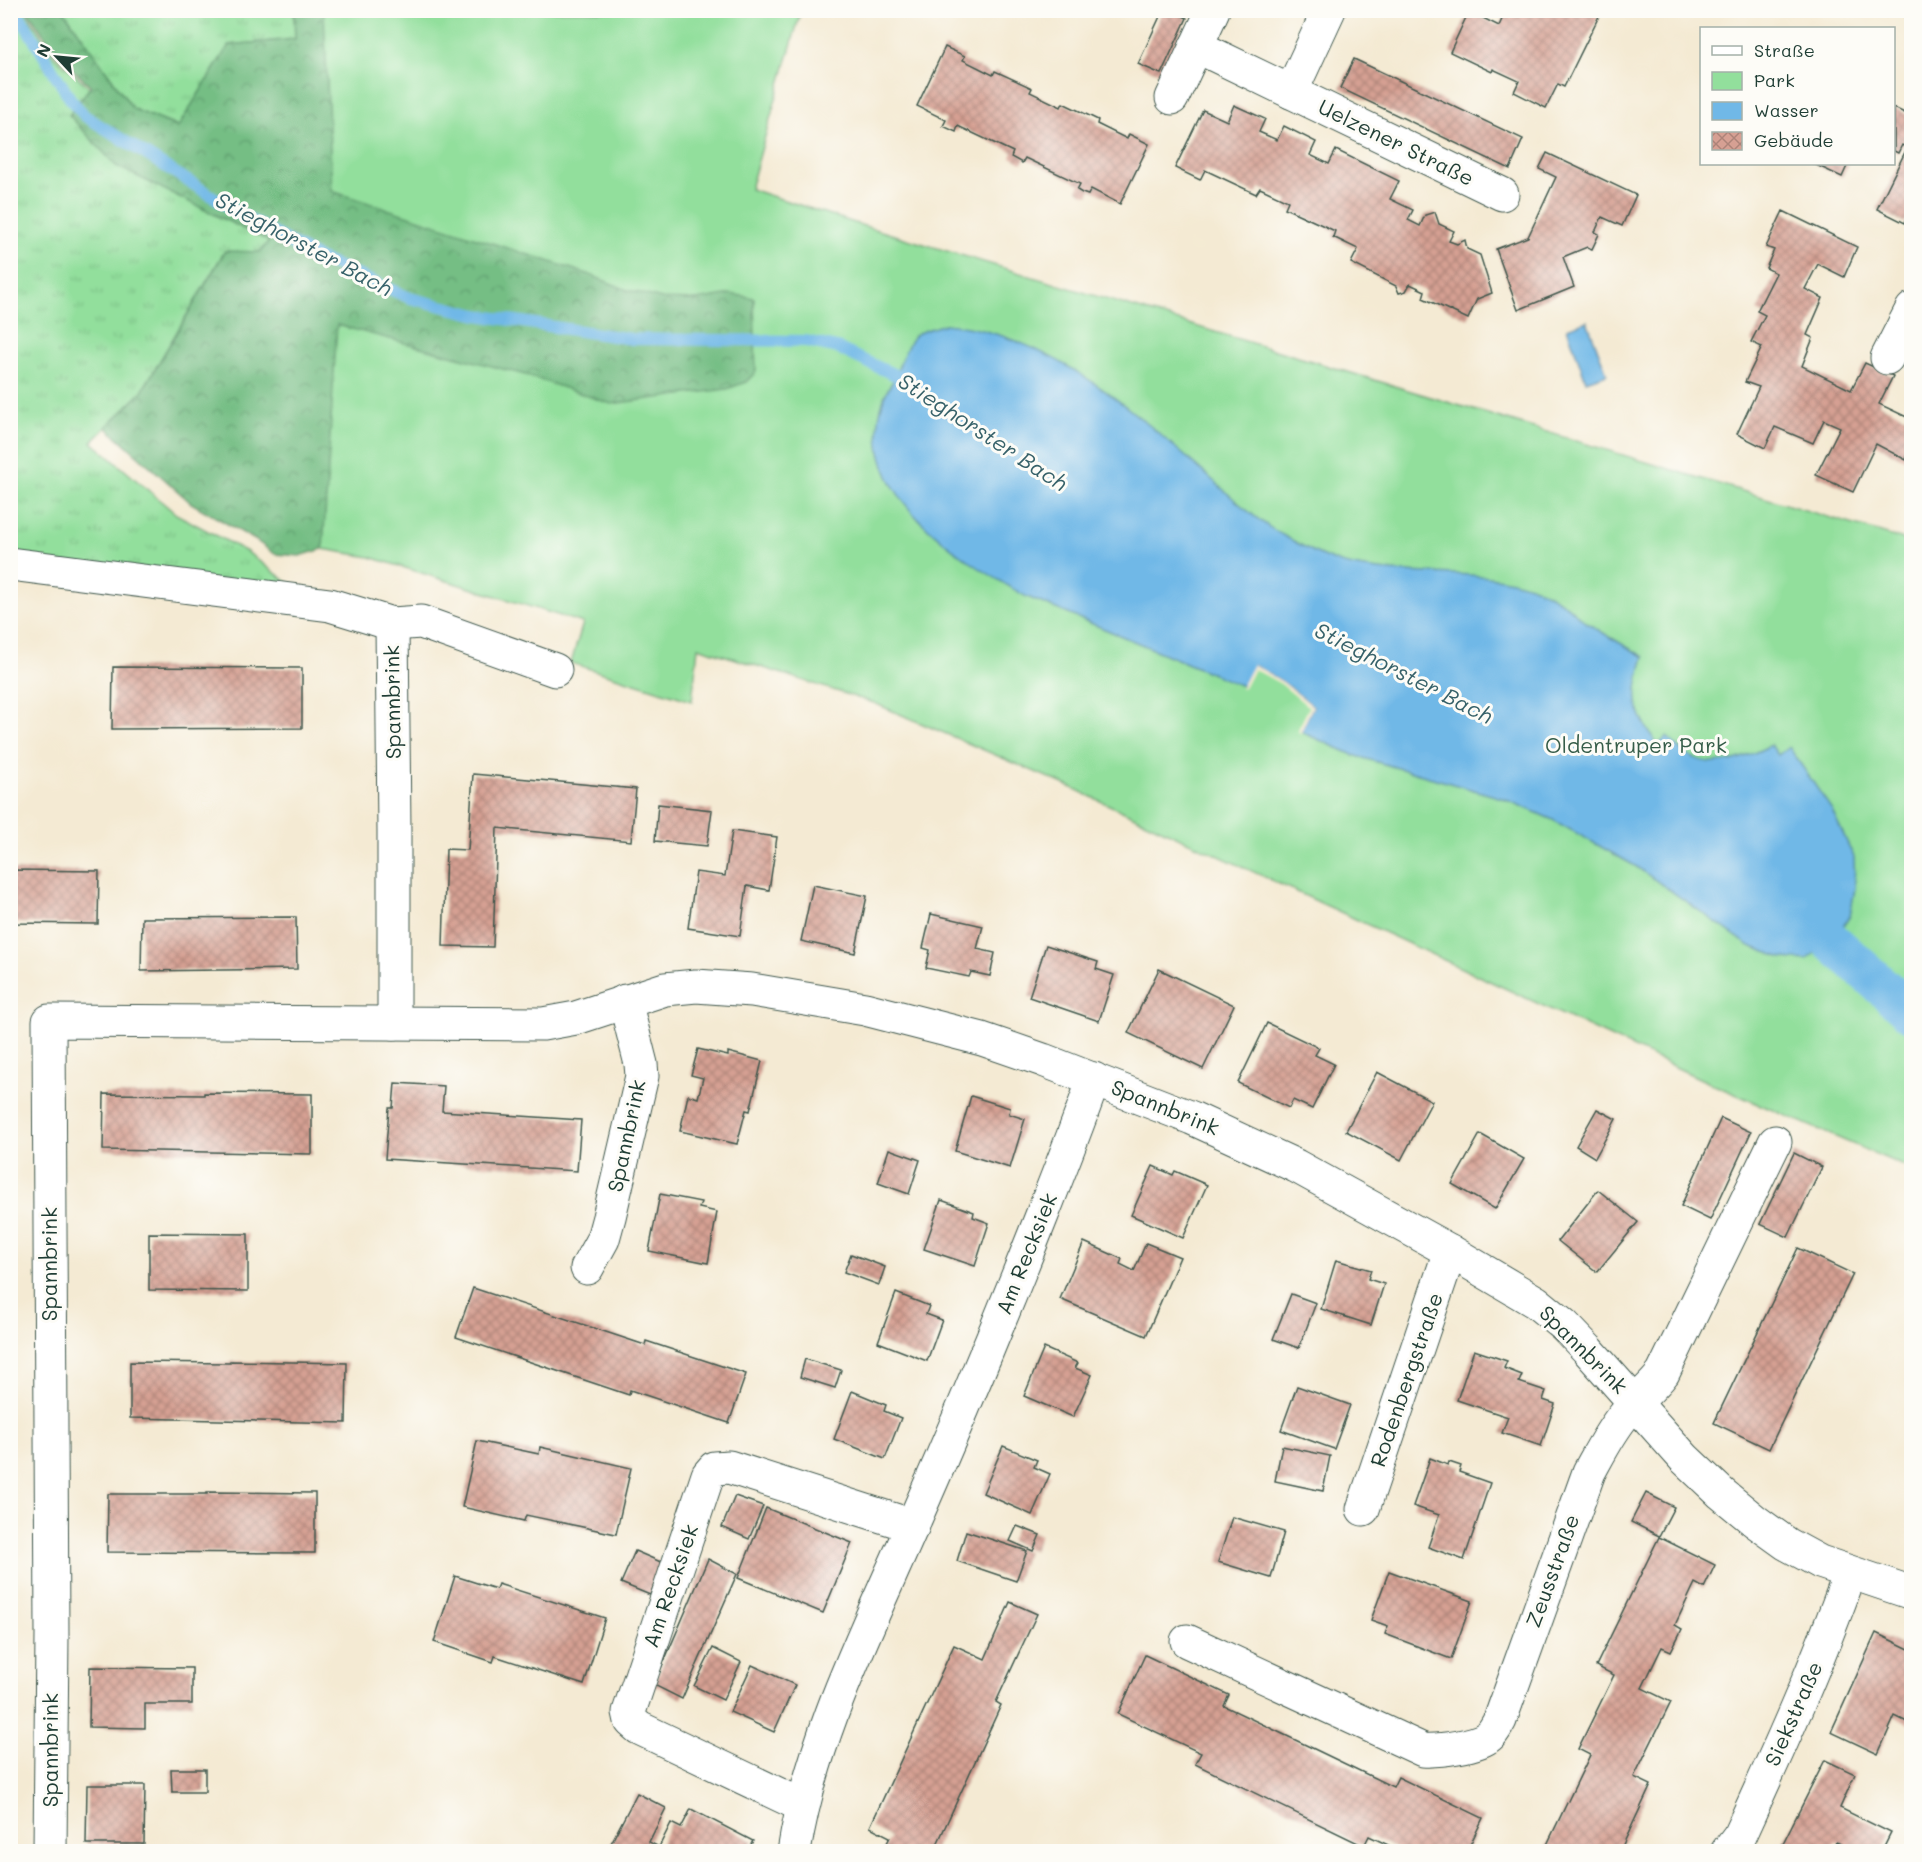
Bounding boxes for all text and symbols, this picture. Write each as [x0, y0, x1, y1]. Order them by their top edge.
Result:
north arrow [27, 27, 87, 87]
legend [1700, 27, 1895, 165]
text: Straße [1754, 38, 1815, 62]
text: N [31, 40, 55, 60]
text: Park [1754, 68, 1795, 92]
street label: Uelzener Straße [1314, 92, 1479, 191]
text: Wasser [1754, 98, 1819, 122]
text: Gebäude [1754, 128, 1834, 152]
water label: Stieghorster Bach [211, 185, 398, 302]
water label: Stieghorster Bach [893, 366, 1074, 497]
water label: Stieghorster Bach [1310, 615, 1498, 730]
street label: Spannbrink [377, 645, 406, 759]
park label: Oldentruper Park [1545, 731, 1727, 758]
street label: Spannbrink [1108, 1073, 1224, 1141]
street label: Spannbrink [600, 1077, 651, 1194]
street label: Am Recksiek [989, 1189, 1062, 1318]
street label: Spannbrink [35, 1207, 62, 1321]
street label: Rodenbergstraße [1363, 1289, 1448, 1470]
street label: Spannbrink [1534, 1299, 1634, 1399]
street label: Zeusstraße [1519, 1510, 1584, 1631]
street label: Am Recksiek [636, 1520, 703, 1651]
street label: Siekstraße [1758, 1657, 1828, 1770]
street label: Spannbrink [36, 1693, 63, 1807]

